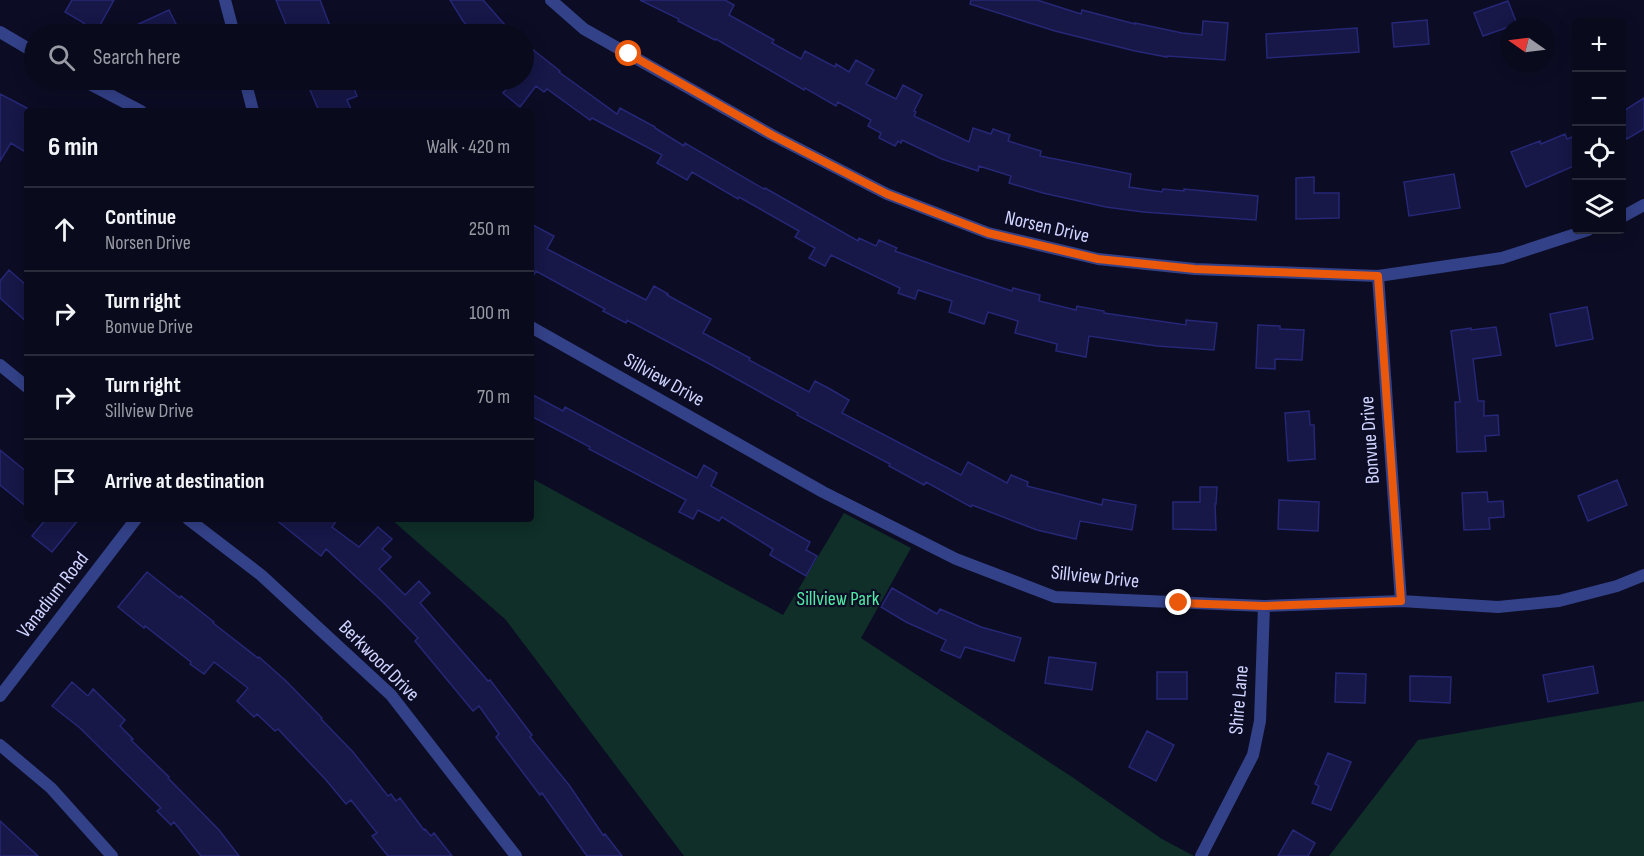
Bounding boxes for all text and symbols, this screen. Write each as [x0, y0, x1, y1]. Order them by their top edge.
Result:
north arrow [1500, 18, 1554, 72]
map controls [1572, 18, 1626, 234]
button: + [1572, 18, 1626, 72]
search box [24, 24, 534, 90]
route start [615, 40, 641, 66]
icon: search [45, 41, 78, 74]
text: Search here [93, 44, 180, 71]
button: − [1572, 72, 1626, 126]
button: locate [1572, 126, 1626, 180]
text: 6 min [48, 132, 98, 163]
text: Walk · 420 m [426, 135, 510, 159]
button: layers [1572, 180, 1626, 234]
text: Continue [105, 204, 176, 231]
street label: Norsen Drive [1002, 206, 1092, 248]
icon: ahead [48, 213, 81, 246]
text: 250 m [469, 217, 510, 241]
text: Norsen Drive [105, 231, 191, 255]
text: Turn right [105, 288, 181, 315]
icon: right [48, 297, 81, 330]
text: 100 m [469, 301, 510, 325]
text: Bonvue Drive [105, 315, 193, 339]
street label: Sillview Drive [619, 348, 709, 412]
text: Turn right [105, 372, 181, 399]
icon: right [48, 381, 81, 414]
text: 70 m [477, 385, 510, 409]
street label: Bonvue Drive [1355, 395, 1385, 485]
text: Sillview Drive [105, 399, 193, 423]
icon: arrive [48, 465, 81, 498]
text: Arrive at destination [105, 468, 264, 495]
street label: Vanadium Road [12, 547, 94, 643]
street label: Sillview Drive [1050, 560, 1140, 594]
park label: Sillview Park [797, 587, 880, 611]
route end [1165, 589, 1191, 615]
street label: Berkwood Drive [334, 616, 424, 706]
street label: Shire Lane [1224, 664, 1254, 736]

